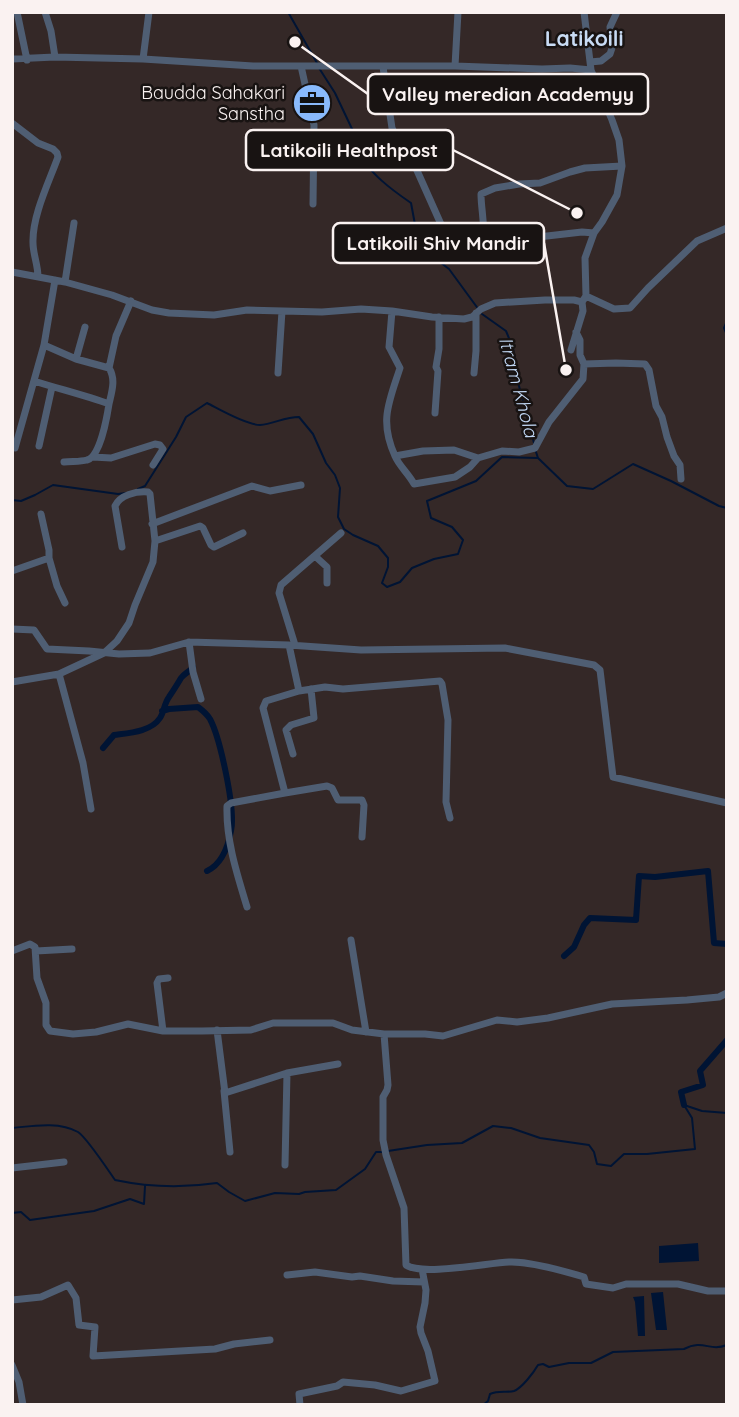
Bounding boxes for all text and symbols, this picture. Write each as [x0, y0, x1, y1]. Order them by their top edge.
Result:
district label: Latikoili [545, 25, 623, 51]
callout: Valley meredian Academyy [368, 74, 648, 114]
place label: Baudda Sahakari Sanstha [141, 81, 285, 125]
office icon: Baudda Sahakari Sanstha [291, 82, 333, 124]
text: Valley meredian Academyy [382, 82, 634, 106]
callout: Latikoili Healthpost [246, 130, 453, 170]
text: Latikoili Healthpost [260, 138, 438, 162]
callout: Latikoili Shiv Mandir [333, 223, 544, 263]
text: Latikoili Shiv Mandir [347, 231, 529, 255]
water label: Itram Khola [494, 334, 544, 441]

